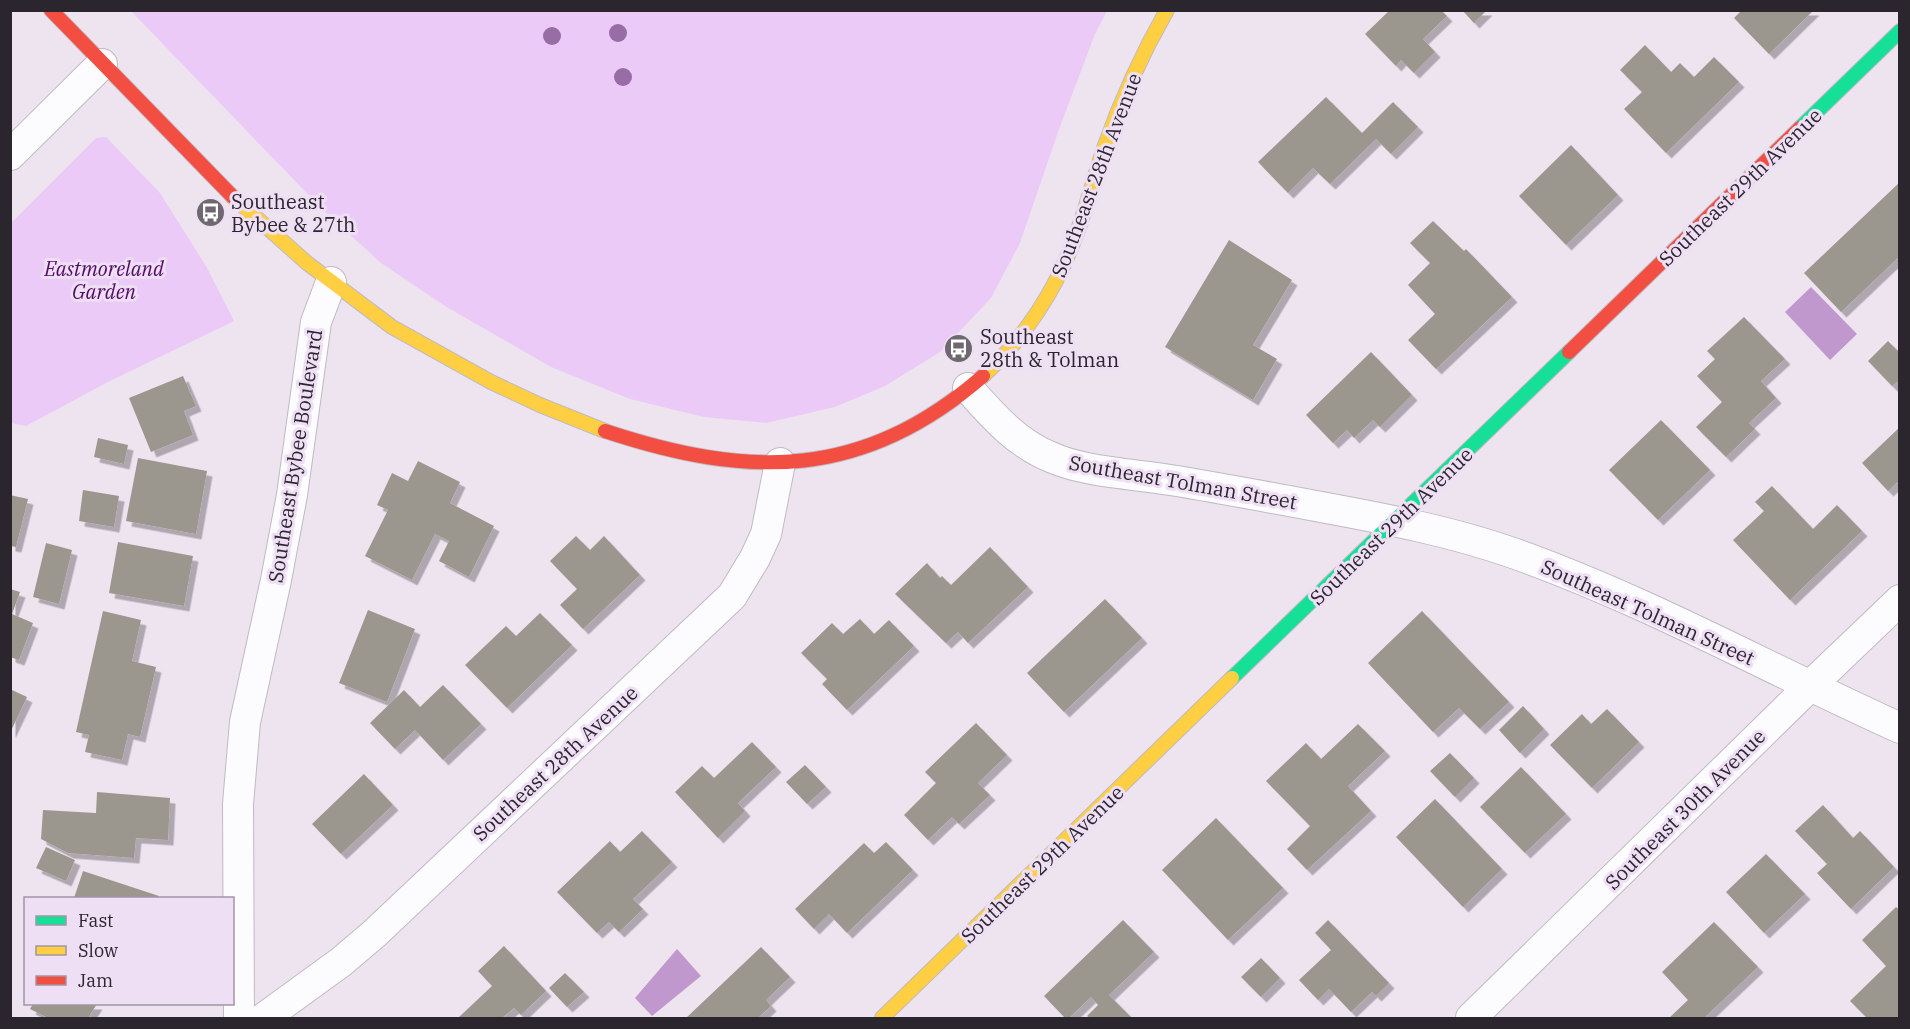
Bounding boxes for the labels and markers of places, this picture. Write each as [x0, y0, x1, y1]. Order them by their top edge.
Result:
place label: Southeast Bybee & 27th [231, 188, 356, 238]
bus stop icon: Southeast Bybee & 27th [194, 196, 226, 228]
place label: Southeast 28th & Tolman [980, 323, 1119, 373]
bus stop icon: Southeast 28th & Tolman [943, 332, 975, 364]

